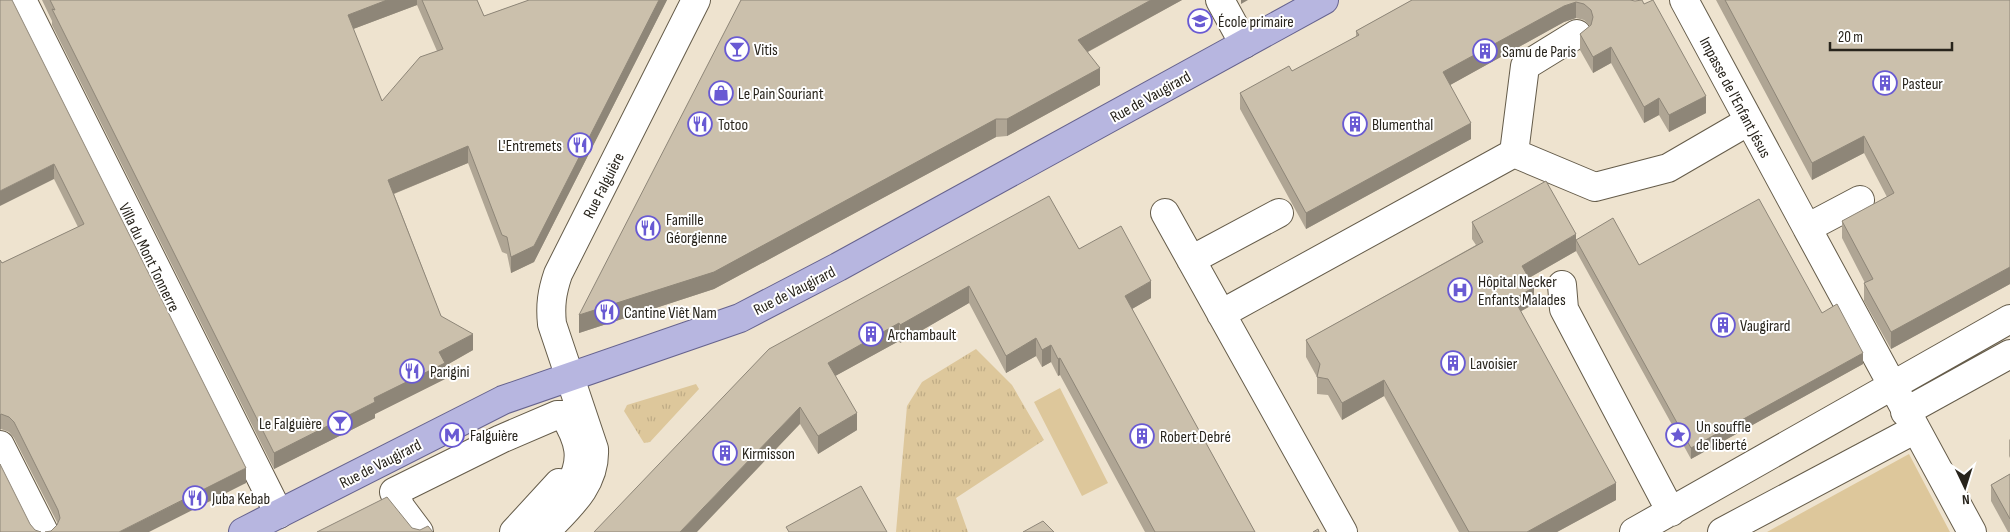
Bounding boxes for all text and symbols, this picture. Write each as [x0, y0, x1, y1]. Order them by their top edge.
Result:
school or university icon: École primaire [1187, 8, 1213, 34]
place label: École primaire [1218, 13, 1294, 32]
scale bar [1830, 20, 1952, 52]
text: 20 m [1838, 28, 1863, 47]
street label: Impasse de l'Enfant Jésus [1695, 34, 1775, 162]
bar icon: Vitis [724, 36, 750, 62]
building icon: Samu de Paris [1472, 38, 1498, 64]
place label: Vitis [754, 41, 778, 60]
place label: Samu de Paris [1502, 43, 1576, 62]
street label: Rue de Vaugirard [1107, 67, 1194, 127]
building icon: Pasteur [1872, 70, 1898, 96]
place label: Pasteur [1902, 75, 1943, 94]
shop icon: Le Pain Souriant [708, 80, 734, 106]
place label: Le Pain Souriant [738, 85, 824, 104]
restaurant icon: Totoo [687, 111, 713, 137]
building icon: Blumenthal [1342, 111, 1368, 137]
place label: Totoo [718, 116, 748, 135]
place label: Blumenthal [1372, 116, 1433, 135]
restaurant icon: L'Entremets [567, 132, 593, 158]
place label: L'Entremets [498, 137, 562, 156]
street label: Rue Falguière [580, 150, 629, 222]
street label: Villa du Mont Tonnerre [114, 200, 183, 315]
place label: Famille Géorgienne [666, 211, 727, 248]
restaurant icon: Famille Géorgienne [635, 215, 661, 241]
street label: Rue de Vaugirard [751, 263, 839, 320]
place label: Hôpital Necker Enfants Malades [1478, 273, 1566, 310]
hospital icon: Hôpital Necker Enfants Malades [1447, 277, 1473, 303]
restaurant icon: Cantine Viêt Nam [594, 299, 620, 325]
place label: Cantine Viêt Nam [624, 304, 717, 323]
building icon: Vaugirard [1710, 312, 1736, 338]
place label: Vaugirard [1740, 317, 1790, 336]
building icon: Archambault [858, 321, 884, 347]
place label: Archambault [887, 326, 957, 345]
building icon: Lavoisier [1440, 350, 1466, 376]
place label: Lavoisier [1470, 355, 1518, 374]
restaurant icon: Parigini [399, 358, 425, 384]
place label: Parigini [430, 363, 469, 382]
bar icon: Le Falguière [327, 410, 353, 436]
place label: Le Falguière [259, 415, 322, 434]
place label: Un souffle de liberté [1696, 418, 1751, 455]
metro station icon: Falguière [439, 422, 465, 448]
place icon: Un souffle de liberté [1665, 422, 1691, 448]
building icon: Robert Debré [1129, 423, 1155, 449]
place label: Falguière [470, 427, 518, 446]
place label: Robert Debré [1160, 428, 1231, 447]
street label: Rue de Vaugirard [337, 436, 425, 493]
building icon: Kirmisson [712, 440, 738, 466]
place label: Kirmisson [742, 445, 795, 464]
north arrow [1940, 462, 1990, 512]
restaurant icon: Juba Kebab [182, 485, 208, 511]
place label: Juba Kebab [211, 490, 270, 509]
text: N [1962, 491, 1970, 508]

